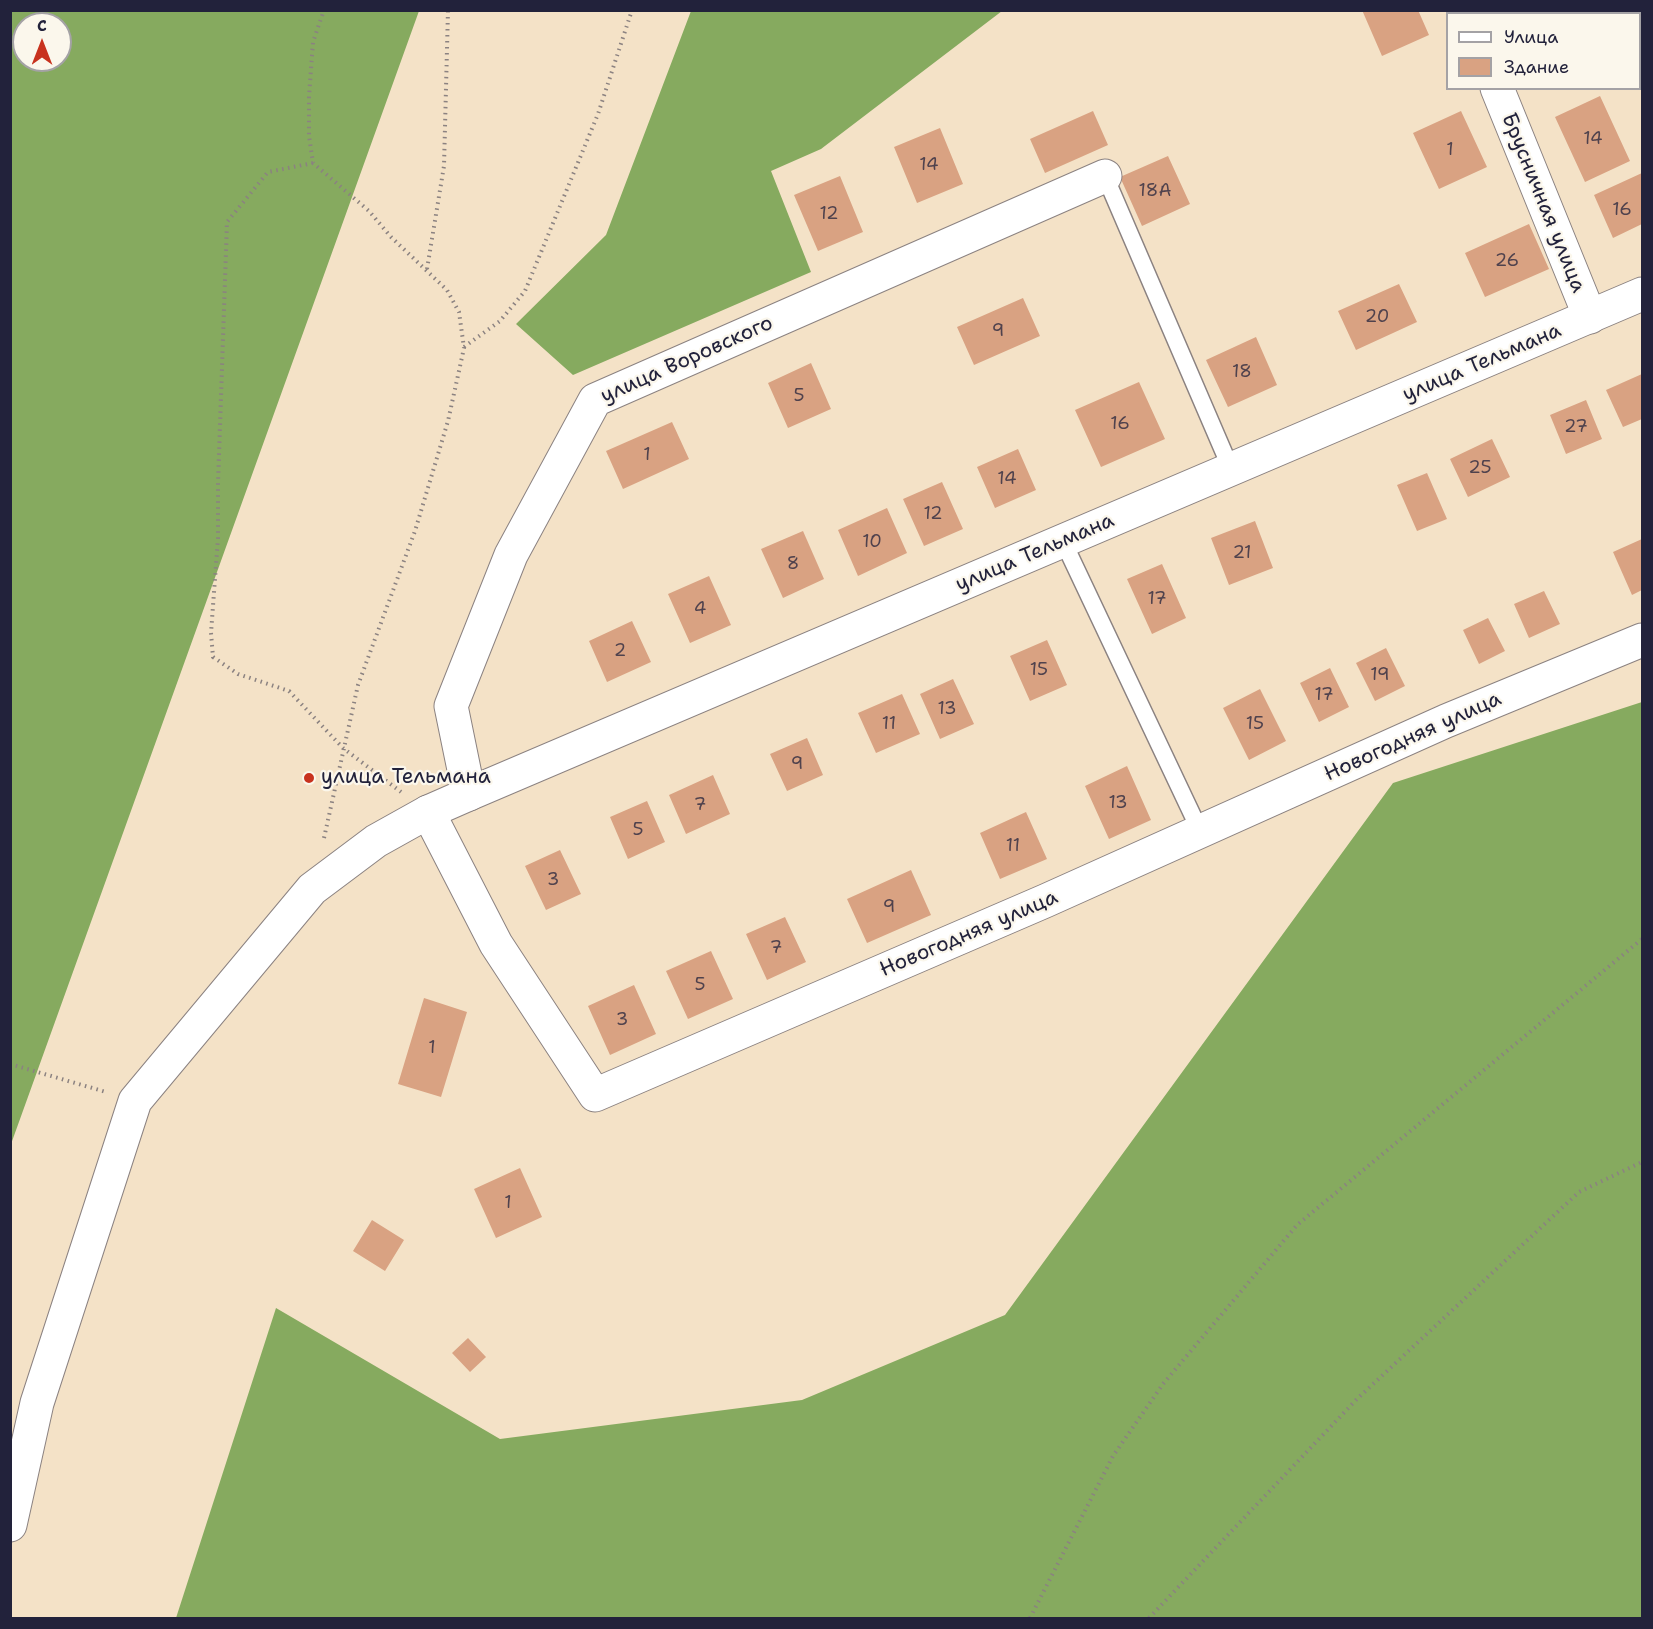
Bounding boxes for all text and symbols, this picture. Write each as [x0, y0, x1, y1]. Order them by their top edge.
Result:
north arrow [12, 12, 72, 72]
legend [1446, 12, 1641, 90]
text: С [37, 15, 47, 36]
text: Улица [1504, 25, 1558, 49]
text: Здание [1504, 55, 1569, 79]
street label: Брусничная улица [1495, 110, 1591, 296]
house number: 14 [1583, 128, 1603, 150]
house number: 1 [1446, 139, 1454, 161]
house number: 14 [919, 154, 939, 176]
house number: 18А [1139, 180, 1171, 202]
house number: 16 [1612, 199, 1632, 221]
house number: 12 [819, 203, 839, 225]
house number: 26 [1495, 250, 1519, 272]
house number: 20 [1365, 306, 1389, 328]
street label: улица Воровского [597, 311, 777, 409]
street label: улица Тельмана [1399, 318, 1565, 408]
house number: 9 [992, 320, 1004, 342]
house number: 18 [1232, 361, 1252, 383]
house number: 5 [793, 385, 805, 407]
house number: 16 [1110, 413, 1130, 435]
house number: 27 [1564, 416, 1588, 438]
house number: 1 [643, 444, 651, 466]
house number: 25 [1468, 457, 1492, 479]
house number: 14 [997, 468, 1017, 490]
house number: 12 [923, 503, 943, 525]
street label: улица Тельмана [952, 508, 1118, 598]
house number: 10 [862, 531, 882, 553]
house number: 21 [1232, 542, 1252, 564]
house number: 8 [787, 553, 799, 575]
house number: 17 [1147, 588, 1167, 610]
house number: 4 [694, 598, 706, 620]
house number: 2 [614, 640, 626, 662]
house number: 15 [1030, 659, 1048, 681]
house number: 19 [1370, 664, 1390, 686]
house number: 17 [1314, 684, 1334, 706]
street label: Новогодняя улица [1321, 687, 1505, 787]
house number: 13 [937, 698, 957, 720]
house number: 11 [882, 713, 896, 735]
house number: 15 [1246, 713, 1264, 735]
house number: 9 [791, 753, 803, 775]
place label: улица Тельмана [321, 765, 491, 791]
marker: улица Тельмана [302, 771, 316, 785]
house number: 13 [1108, 792, 1128, 814]
house number: 7 [694, 794, 706, 816]
house number: 5 [632, 819, 644, 841]
house number: 11 [1006, 835, 1020, 857]
house number: 3 [547, 869, 559, 891]
street label: Новогодняя улица [876, 885, 1062, 983]
house number: 9 [883, 896, 895, 918]
house number: 7 [770, 937, 782, 959]
house number: 5 [694, 974, 706, 996]
house number: 3 [616, 1009, 628, 1031]
house number: 1 [428, 1037, 436, 1059]
house number: 1 [504, 1192, 512, 1214]

